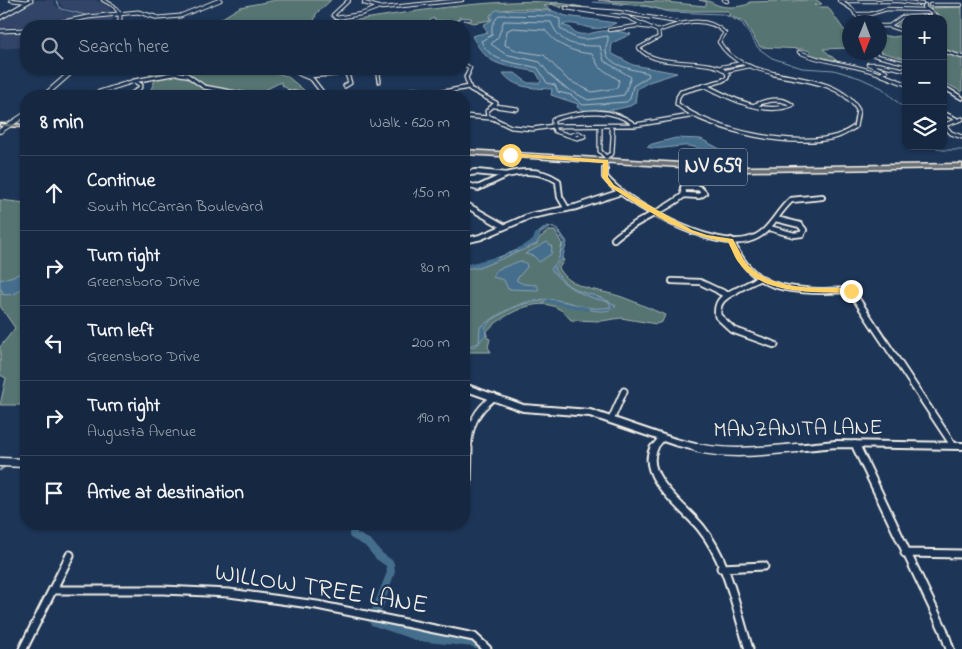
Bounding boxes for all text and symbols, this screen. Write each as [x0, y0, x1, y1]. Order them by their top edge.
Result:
north arrow [842, 15, 887, 60]
map controls [902, 15, 947, 150]
button: + [902, 15, 947, 60]
search box [20, 20, 470, 75]
icon: search [38, 34, 66, 62]
text: Search here [78, 34, 169, 61]
button: − [902, 60, 947, 105]
button: layers [902, 105, 947, 150]
text: 8 min [40, 108, 84, 138]
text: Walk · 620 m [370, 111, 450, 135]
route start [499, 144, 522, 167]
road number: NV 659 [679, 148, 747, 186]
text: Continue [87, 168, 155, 195]
icon: ahead [40, 179, 68, 207]
text: 150 m [412, 181, 450, 205]
text: South McCarran Boulevard [87, 195, 263, 219]
text: Turn right [87, 243, 160, 270]
icon: right [40, 254, 68, 282]
text: 80 m [421, 256, 450, 280]
text: Greensboro Drive [87, 270, 200, 294]
route end [840, 280, 863, 303]
text: Turn left [87, 318, 154, 345]
icon: left [40, 329, 68, 357]
text: 200 m [412, 331, 450, 355]
text: Greensboro Drive [87, 345, 200, 369]
text: Turn right [87, 393, 160, 420]
icon: right [40, 404, 68, 432]
text: 190 m [417, 406, 450, 430]
street label: MANZANITA LANE [713, 413, 883, 447]
text: Augusta Avenue [87, 420, 196, 444]
icon: arrive [40, 479, 68, 507]
text: Arrive at destination [87, 480, 244, 507]
street label: WILLOW TREE LANE [212, 554, 430, 626]

